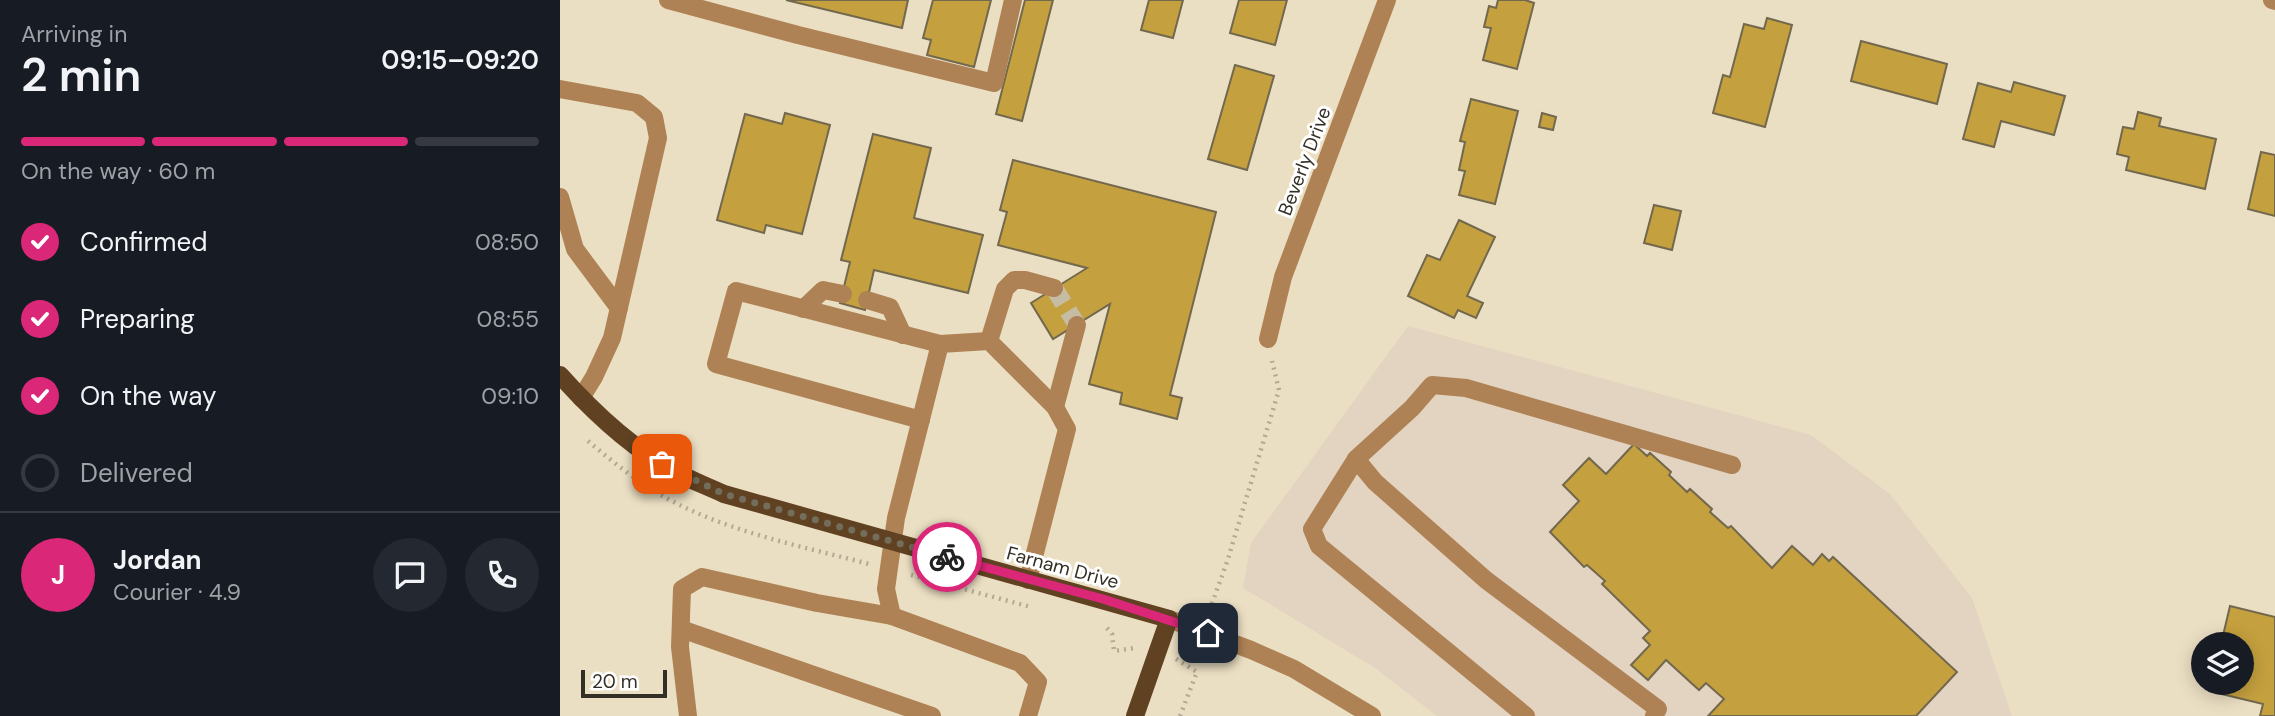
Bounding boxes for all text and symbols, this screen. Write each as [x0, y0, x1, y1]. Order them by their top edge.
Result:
text: Arriving in [21, 19, 127, 49]
text: 09:15–09:20 [381, 43, 539, 77]
text: 2 min [21, 45, 141, 105]
street label: Beverly Drive [1272, 103, 1337, 219]
text: On the way · 60 m [21, 156, 215, 186]
icon: check [21, 223, 59, 261]
text: Confirmed [80, 225, 207, 259]
text: 08:50 [475, 227, 539, 257]
icon: check [21, 300, 59, 338]
text: Preparing [80, 302, 195, 336]
text: 08:55 [477, 304, 539, 334]
icon: check [21, 377, 59, 415]
text: On the way [80, 379, 216, 413]
text: 09:10 [481, 381, 539, 411]
pin [632, 434, 692, 494]
icon: bag [643, 445, 681, 483]
text: Delivered [80, 456, 193, 490]
courier [912, 522, 982, 592]
button: chat [373, 538, 447, 612]
button: phone [465, 538, 539, 612]
icon: bike [928, 538, 966, 576]
street label: Farnam Drive [1004, 541, 1122, 594]
text: Jordan [113, 543, 202, 577]
text: J [51, 558, 65, 592]
text: Courier · 4.9 [113, 577, 241, 607]
pin [1178, 603, 1238, 663]
icon: home [1189, 614, 1227, 652]
map controls [2191, 632, 2254, 695]
button: layers [2191, 632, 2254, 695]
scale bar [581, 667, 667, 699]
text: 20 m [592, 669, 638, 694]

